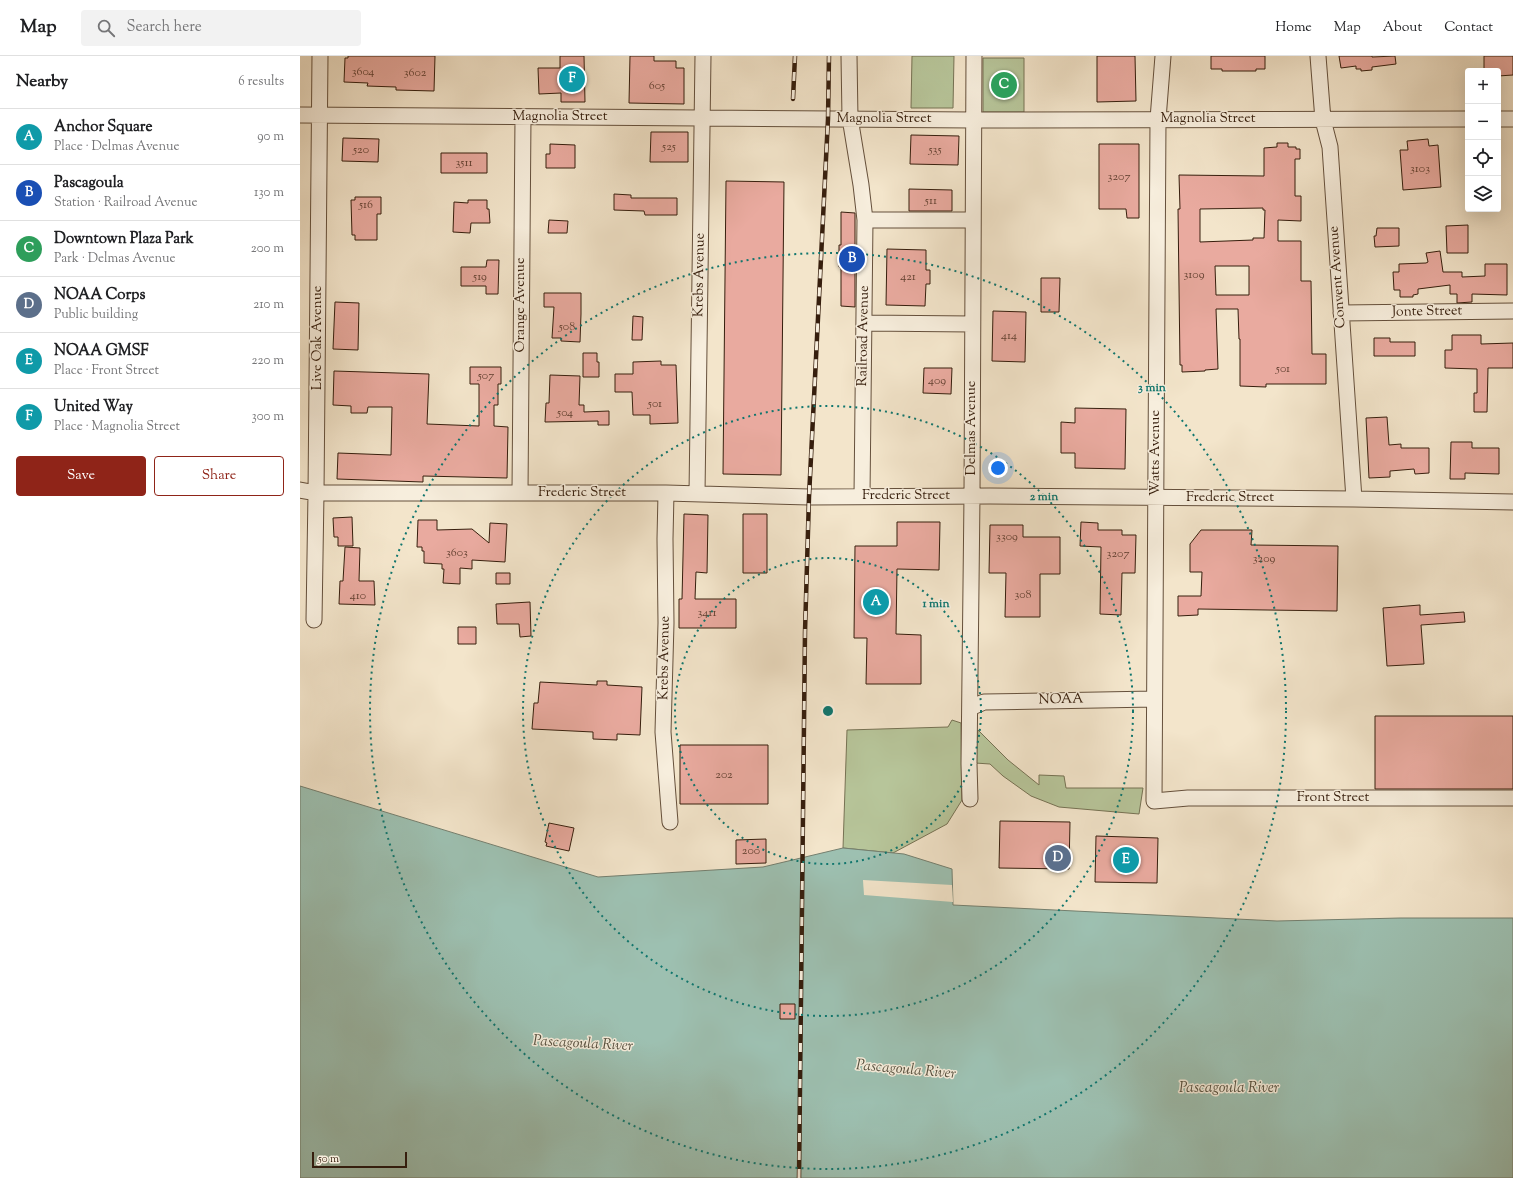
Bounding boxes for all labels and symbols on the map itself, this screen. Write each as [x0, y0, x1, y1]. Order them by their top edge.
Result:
house number: 3604 [352, 63, 374, 81]
house number: 3602 [404, 64, 427, 82]
pin: F [559, 64, 585, 94]
pin: C [991, 70, 1017, 100]
house number: 605 [649, 77, 665, 95]
street label: Magnolia Street [512, 107, 608, 127]
street label: Magnolia Street [836, 109, 932, 129]
street label: Magnolia Street [1160, 109, 1256, 129]
house number: 525 [661, 138, 676, 156]
house number: 520 [352, 141, 369, 159]
house number: 535 [927, 141, 942, 159]
house number: 3511 [455, 154, 473, 172]
house number: 3103 [1410, 160, 1430, 178]
house number: 3207 [1108, 168, 1130, 186]
house number: 511 [924, 192, 937, 210]
house number: 516 [358, 196, 373, 214]
street label: Convent Avenue [1324, 225, 1352, 329]
street label: Krebs Avenue [689, 233, 711, 317]
pin: B [839, 244, 865, 274]
street label: Orange Avenue [511, 258, 531, 352]
house number: 3109 [1184, 266, 1205, 284]
house number: 519 [472, 268, 487, 286]
house number: 421 [900, 268, 916, 286]
street label: Railroad Avenue [853, 285, 875, 387]
street label: Live Oak Avenue [308, 286, 328, 390]
street label: Jonte Street [1391, 301, 1463, 323]
house number: 508 [558, 318, 575, 336]
house number: 414 [1001, 327, 1017, 345]
house number: 501 [1275, 360, 1290, 378]
house number: 507 [477, 367, 494, 385]
house number: 409 [928, 372, 946, 390]
text: 3 min [1138, 379, 1167, 397]
street label: Delmas Avenue [962, 381, 982, 475]
house number: 501 [647, 395, 662, 413]
house number: 504 [556, 404, 573, 422]
street label: Watts Avenue [1146, 410, 1166, 496]
your location [988, 458, 1008, 478]
street label: Frederic Street [538, 483, 626, 503]
street label: Frederic Street [862, 486, 950, 506]
text: 2 min [1030, 488, 1059, 506]
street label: Frederic Street [1186, 488, 1274, 508]
house number: 3309 [996, 528, 1018, 546]
house number: 3603 [446, 544, 468, 562]
house number: 3207 [1107, 545, 1129, 563]
house number: 3209 [1253, 550, 1275, 568]
house number: 308 [1014, 586, 1032, 604]
house number: 410 [350, 587, 366, 605]
pin: A [863, 587, 889, 617]
text: 1 min [921, 595, 950, 613]
house number: 3411 [697, 604, 717, 622]
street label: Krebs Avenue [654, 616, 676, 700]
street label: NOAA [1038, 690, 1084, 710]
centre of rings [821, 704, 835, 718]
house number: 202 [715, 766, 733, 784]
street label: Front Street [1297, 788, 1369, 808]
house number: 200 [742, 842, 760, 860]
pin: D [1045, 843, 1071, 873]
pin: E [1113, 845, 1139, 875]
water label: Pascagoula River [532, 1031, 634, 1057]
water label: Pascagoula River [855, 1055, 958, 1085]
water label: Pascagoula River [1179, 1078, 1280, 1099]
scale bar [312, 1150, 407, 1169]

